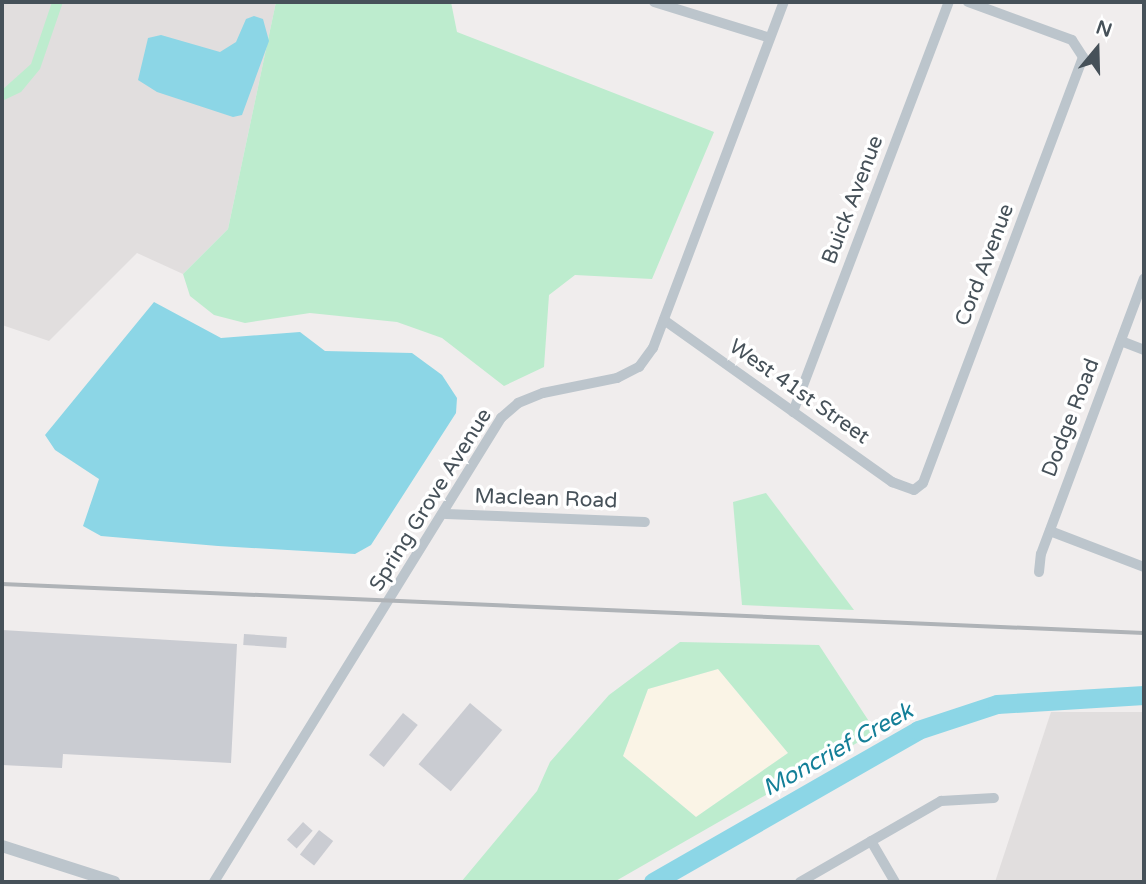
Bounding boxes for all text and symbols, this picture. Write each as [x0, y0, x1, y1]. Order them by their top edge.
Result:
north arrow [1062, 14, 1132, 84]
text: N [1093, 16, 1115, 42]
street label: Buick Avenue [817, 132, 889, 268]
street label: Cord Avenue [950, 200, 1020, 330]
street label: West 41st Street [724, 334, 874, 450]
street label: Dodge Road [1037, 355, 1105, 481]
street label: Spring Grove Avenue [365, 404, 497, 596]
street label: Maclean Road [474, 484, 618, 514]
water label: Moncrief Creek [758, 697, 918, 803]

